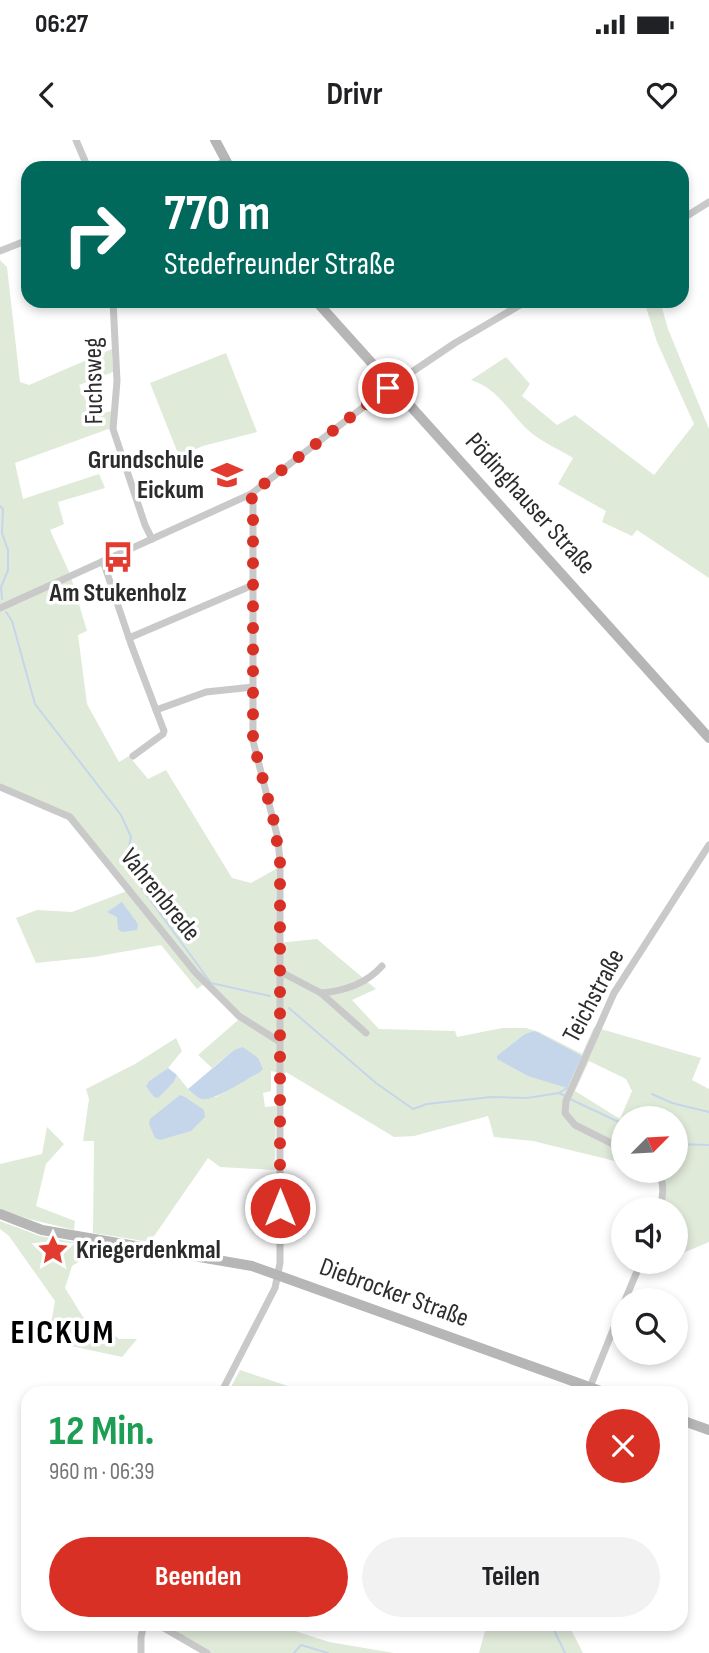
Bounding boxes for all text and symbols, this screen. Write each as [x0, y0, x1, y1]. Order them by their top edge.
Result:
text: 06:27 [35, 9, 88, 40]
text: Drivr [326, 75, 383, 114]
icon: back [28, 76, 66, 114]
icon: heart [643, 76, 681, 114]
text: 770 m [164, 185, 270, 244]
icon: right [49, 189, 140, 280]
text: Stedefreunder Straße [164, 245, 395, 284]
street label: Fuchsweg [78, 337, 110, 425]
pin [358, 358, 418, 418]
icon: arrive [369, 369, 407, 407]
street label: Pödinghauser Straße [458, 427, 602, 581]
place label: Grundschule Eickum [88, 445, 204, 506]
school or university icon: Grundschule Eickum [210, 458, 244, 492]
bus stop icon: Am Stukenholz [101, 540, 135, 574]
place label: Am Stukenholz [48, 578, 187, 609]
street label: Vahrenbrede [113, 842, 207, 948]
street label: Teichstraße [557, 944, 631, 1048]
north arrow [611, 1106, 688, 1183]
map controls [611, 1106, 688, 1365]
position arrow [243, 1171, 317, 1245]
button: sound [611, 1197, 688, 1274]
place icon: Kriegerdenkmal [36, 1233, 70, 1267]
place label: Kriegerdenkmal [76, 1235, 221, 1266]
street label: Diebrocker Straße [315, 1252, 473, 1334]
button: search [611, 1288, 688, 1365]
district label: EICKUM [11, 1313, 115, 1353]
text: 12 Min. [49, 1406, 154, 1457]
button: close [586, 1409, 660, 1483]
text: 960 m · 06:39 [49, 1458, 154, 1486]
button: Beenden [49, 1537, 348, 1617]
button: Teilen [362, 1537, 660, 1617]

